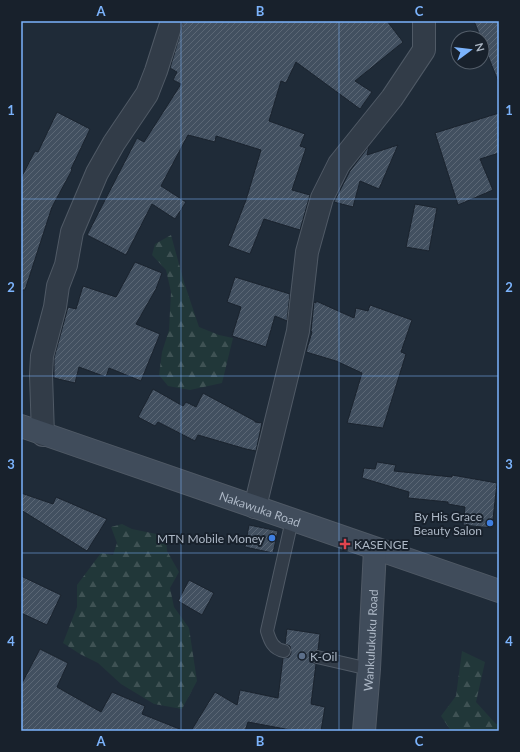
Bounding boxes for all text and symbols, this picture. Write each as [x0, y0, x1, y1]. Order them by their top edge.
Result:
text: A [95, 3, 106, 19]
text: B [256, 3, 265, 19]
text: C [415, 3, 424, 19]
north arrow [450, 30, 490, 70]
text: N [473, 42, 488, 53]
text: 1 [7, 102, 15, 118]
text: 1 [505, 102, 513, 118]
text: 2 [7, 279, 15, 295]
text: 2 [505, 279, 513, 295]
text: 3 [7, 456, 15, 472]
text: 3 [505, 456, 513, 472]
street label: Nakawuka Road [218, 488, 303, 530]
place label: By His Grace Beauty Salon [413, 509, 482, 538]
marker: By His Grace Beauty Salon [485, 518, 495, 528]
place label: MTN Mobile Money [157, 531, 265, 546]
marker: MTN Mobile Money [267, 533, 277, 543]
place label: KASENGE [354, 537, 408, 552]
marker: KASENGE [339, 538, 351, 550]
street label: Wankulukuku Road [360, 589, 380, 692]
text: 4 [7, 633, 15, 649]
text: 4 [505, 633, 513, 649]
place label: K-Oil [310, 649, 337, 664]
marker: K-Oil [297, 651, 307, 661]
text: A [95, 733, 106, 749]
text: B [256, 733, 265, 749]
text: C [415, 733, 424, 749]

